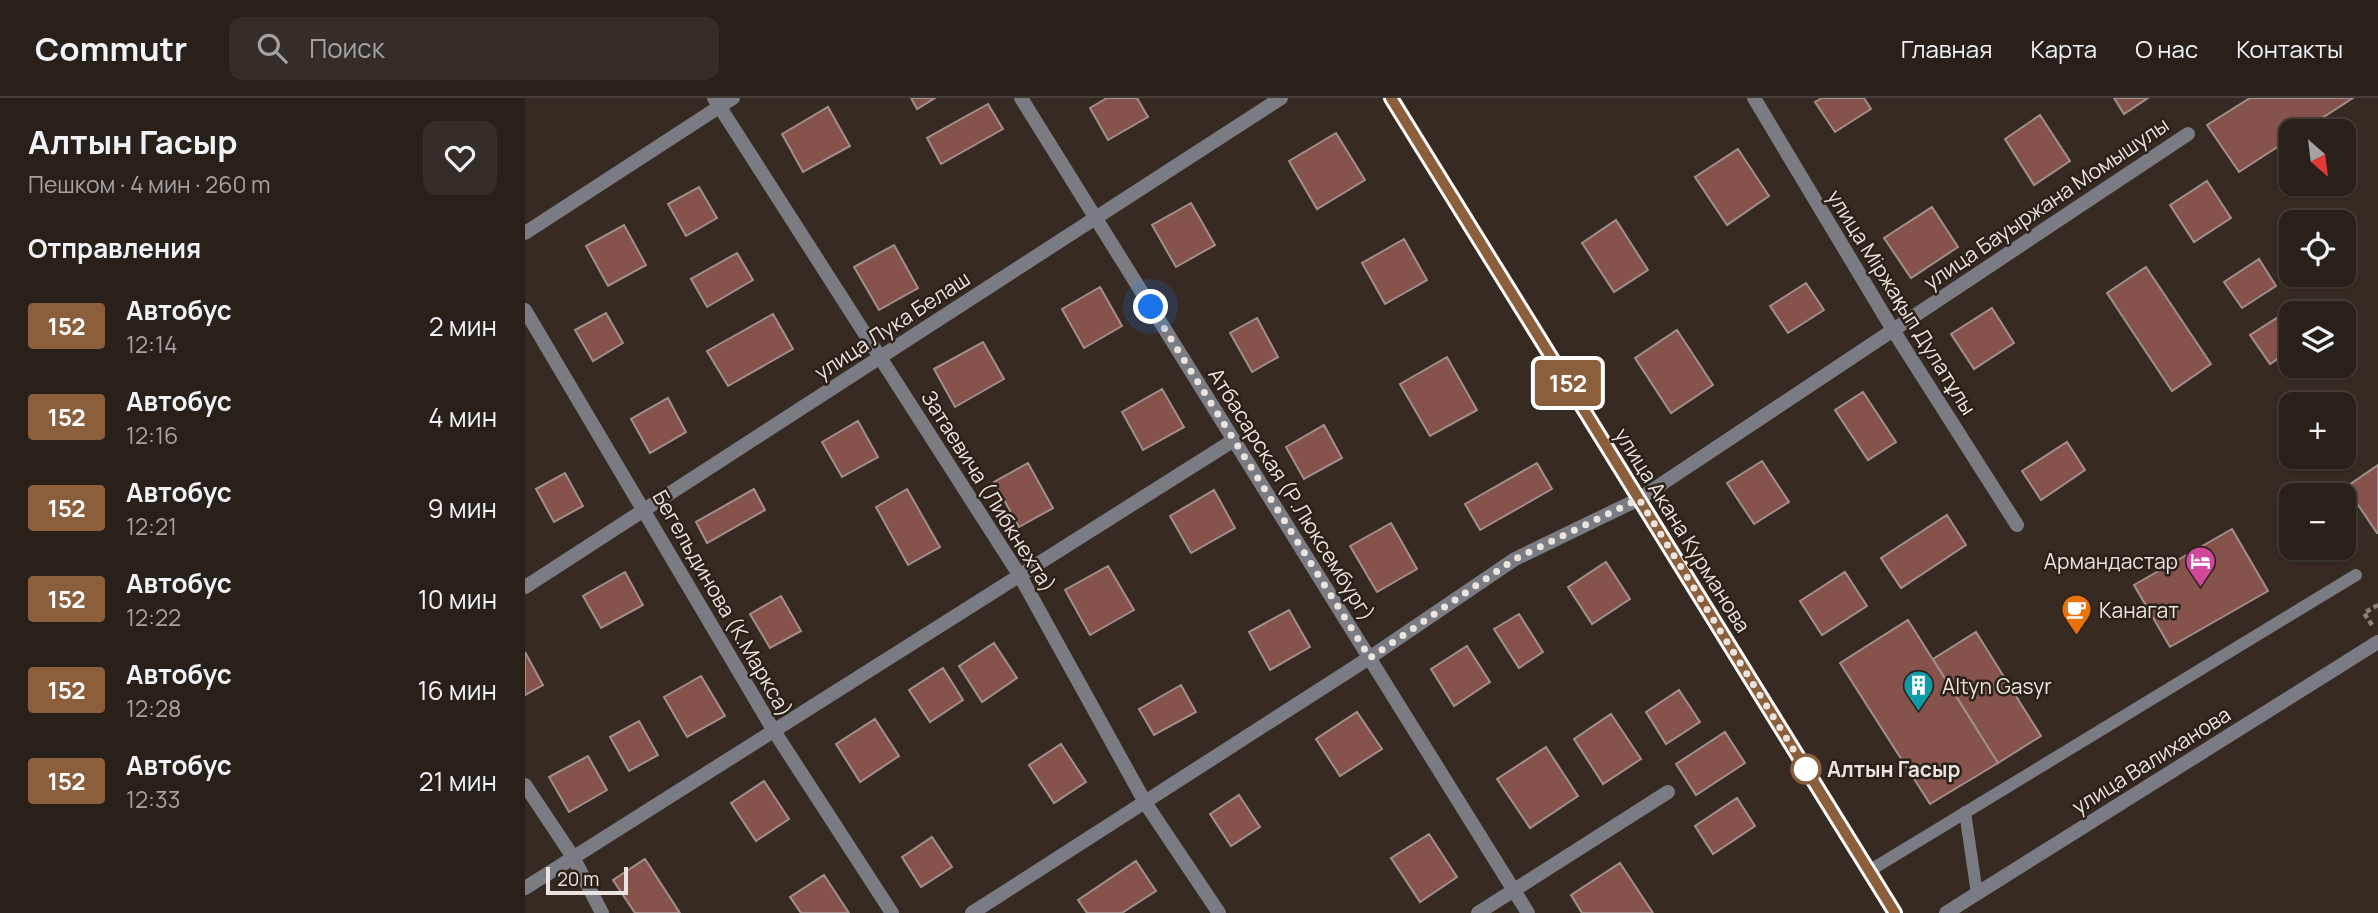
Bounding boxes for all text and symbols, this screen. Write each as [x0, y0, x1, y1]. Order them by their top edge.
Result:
search box [229, 17, 719, 80]
text: Commutr [35, 26, 187, 71]
icon: search [253, 29, 291, 67]
text: Поиск [309, 30, 385, 66]
text: Главная [1901, 32, 1992, 65]
text: Карта [2030, 32, 2097, 65]
text: О нас [2135, 32, 2198, 65]
text: Контакты [2236, 32, 2343, 65]
street label: улица Бауыржана Момышулы [1918, 110, 2174, 296]
text: Алтын Гасыр [28, 119, 238, 164]
north arrow [2279, 119, 2355, 196]
map controls [2279, 119, 2356, 560]
button: heart [423, 121, 497, 195]
text: Пешком · 4 мин · 260 m [28, 168, 271, 200]
street label: улица Міржақып Дулатұлы [1821, 184, 1983, 420]
button: locate [2279, 210, 2356, 287]
text: Отправления [28, 230, 201, 266]
street label: улица Лука Белаш [809, 264, 975, 386]
your location [1133, 289, 1168, 324]
text: Автобус [126, 292, 232, 328]
button: layers [2279, 301, 2356, 378]
text: 2 мин [429, 308, 497, 344]
text: 152 [47, 309, 86, 342]
text: 12:14 [126, 328, 178, 360]
line badge: 152 [1528, 360, 1608, 406]
street label: Атбасарская (Р.Люксембург) [1202, 362, 1382, 626]
text: 152 [1549, 366, 1587, 399]
text: Автобус [126, 383, 232, 419]
street label: Затаевича (Либкнехта) [915, 385, 1063, 597]
button: + [2279, 392, 2356, 469]
text: 4 мин [428, 399, 497, 435]
text: 152 [47, 400, 86, 433]
text: 12:16 [126, 419, 178, 451]
street label: улица Акана Курманова [1609, 422, 1757, 638]
text: Автобус [126, 474, 232, 510]
button: − [2279, 483, 2356, 560]
street label: Бегельдинова (К.Маркса) [647, 485, 799, 721]
text: 9 мин [428, 490, 497, 526]
text: 152 [47, 491, 86, 524]
text: 12:21 [126, 510, 177, 542]
hotel icon: Армандастар [2184, 544, 2218, 588]
place label: Армандастар [2044, 547, 2178, 575]
text: Автобус [126, 565, 232, 601]
text: 10 мин [418, 581, 497, 617]
text: 152 [47, 582, 86, 615]
cafe icon: Канагат [2059, 593, 2093, 637]
place label: Канагат [2099, 596, 2179, 624]
text: 12:22 [126, 601, 181, 633]
text: Автобус [126, 656, 232, 692]
building icon: Altyn Gasyr [1902, 669, 1936, 713]
text: 16 мин [417, 672, 497, 708]
place label: Altyn Gasyr [1942, 672, 2052, 700]
text: 152 [47, 673, 86, 706]
text: 12:28 [126, 692, 181, 724]
street label: улица Валиханова [2066, 700, 2236, 820]
text: Автобус [126, 747, 232, 783]
marker: Алтын Гасыр [1791, 754, 1821, 784]
place label: Алтын Гасыр [1827, 755, 1960, 783]
text: 21 мин [419, 763, 497, 799]
text: 152 [47, 764, 86, 797]
text: 12:33 [126, 783, 180, 815]
scale bar [546, 864, 628, 896]
text: 20 m [557, 866, 599, 892]

